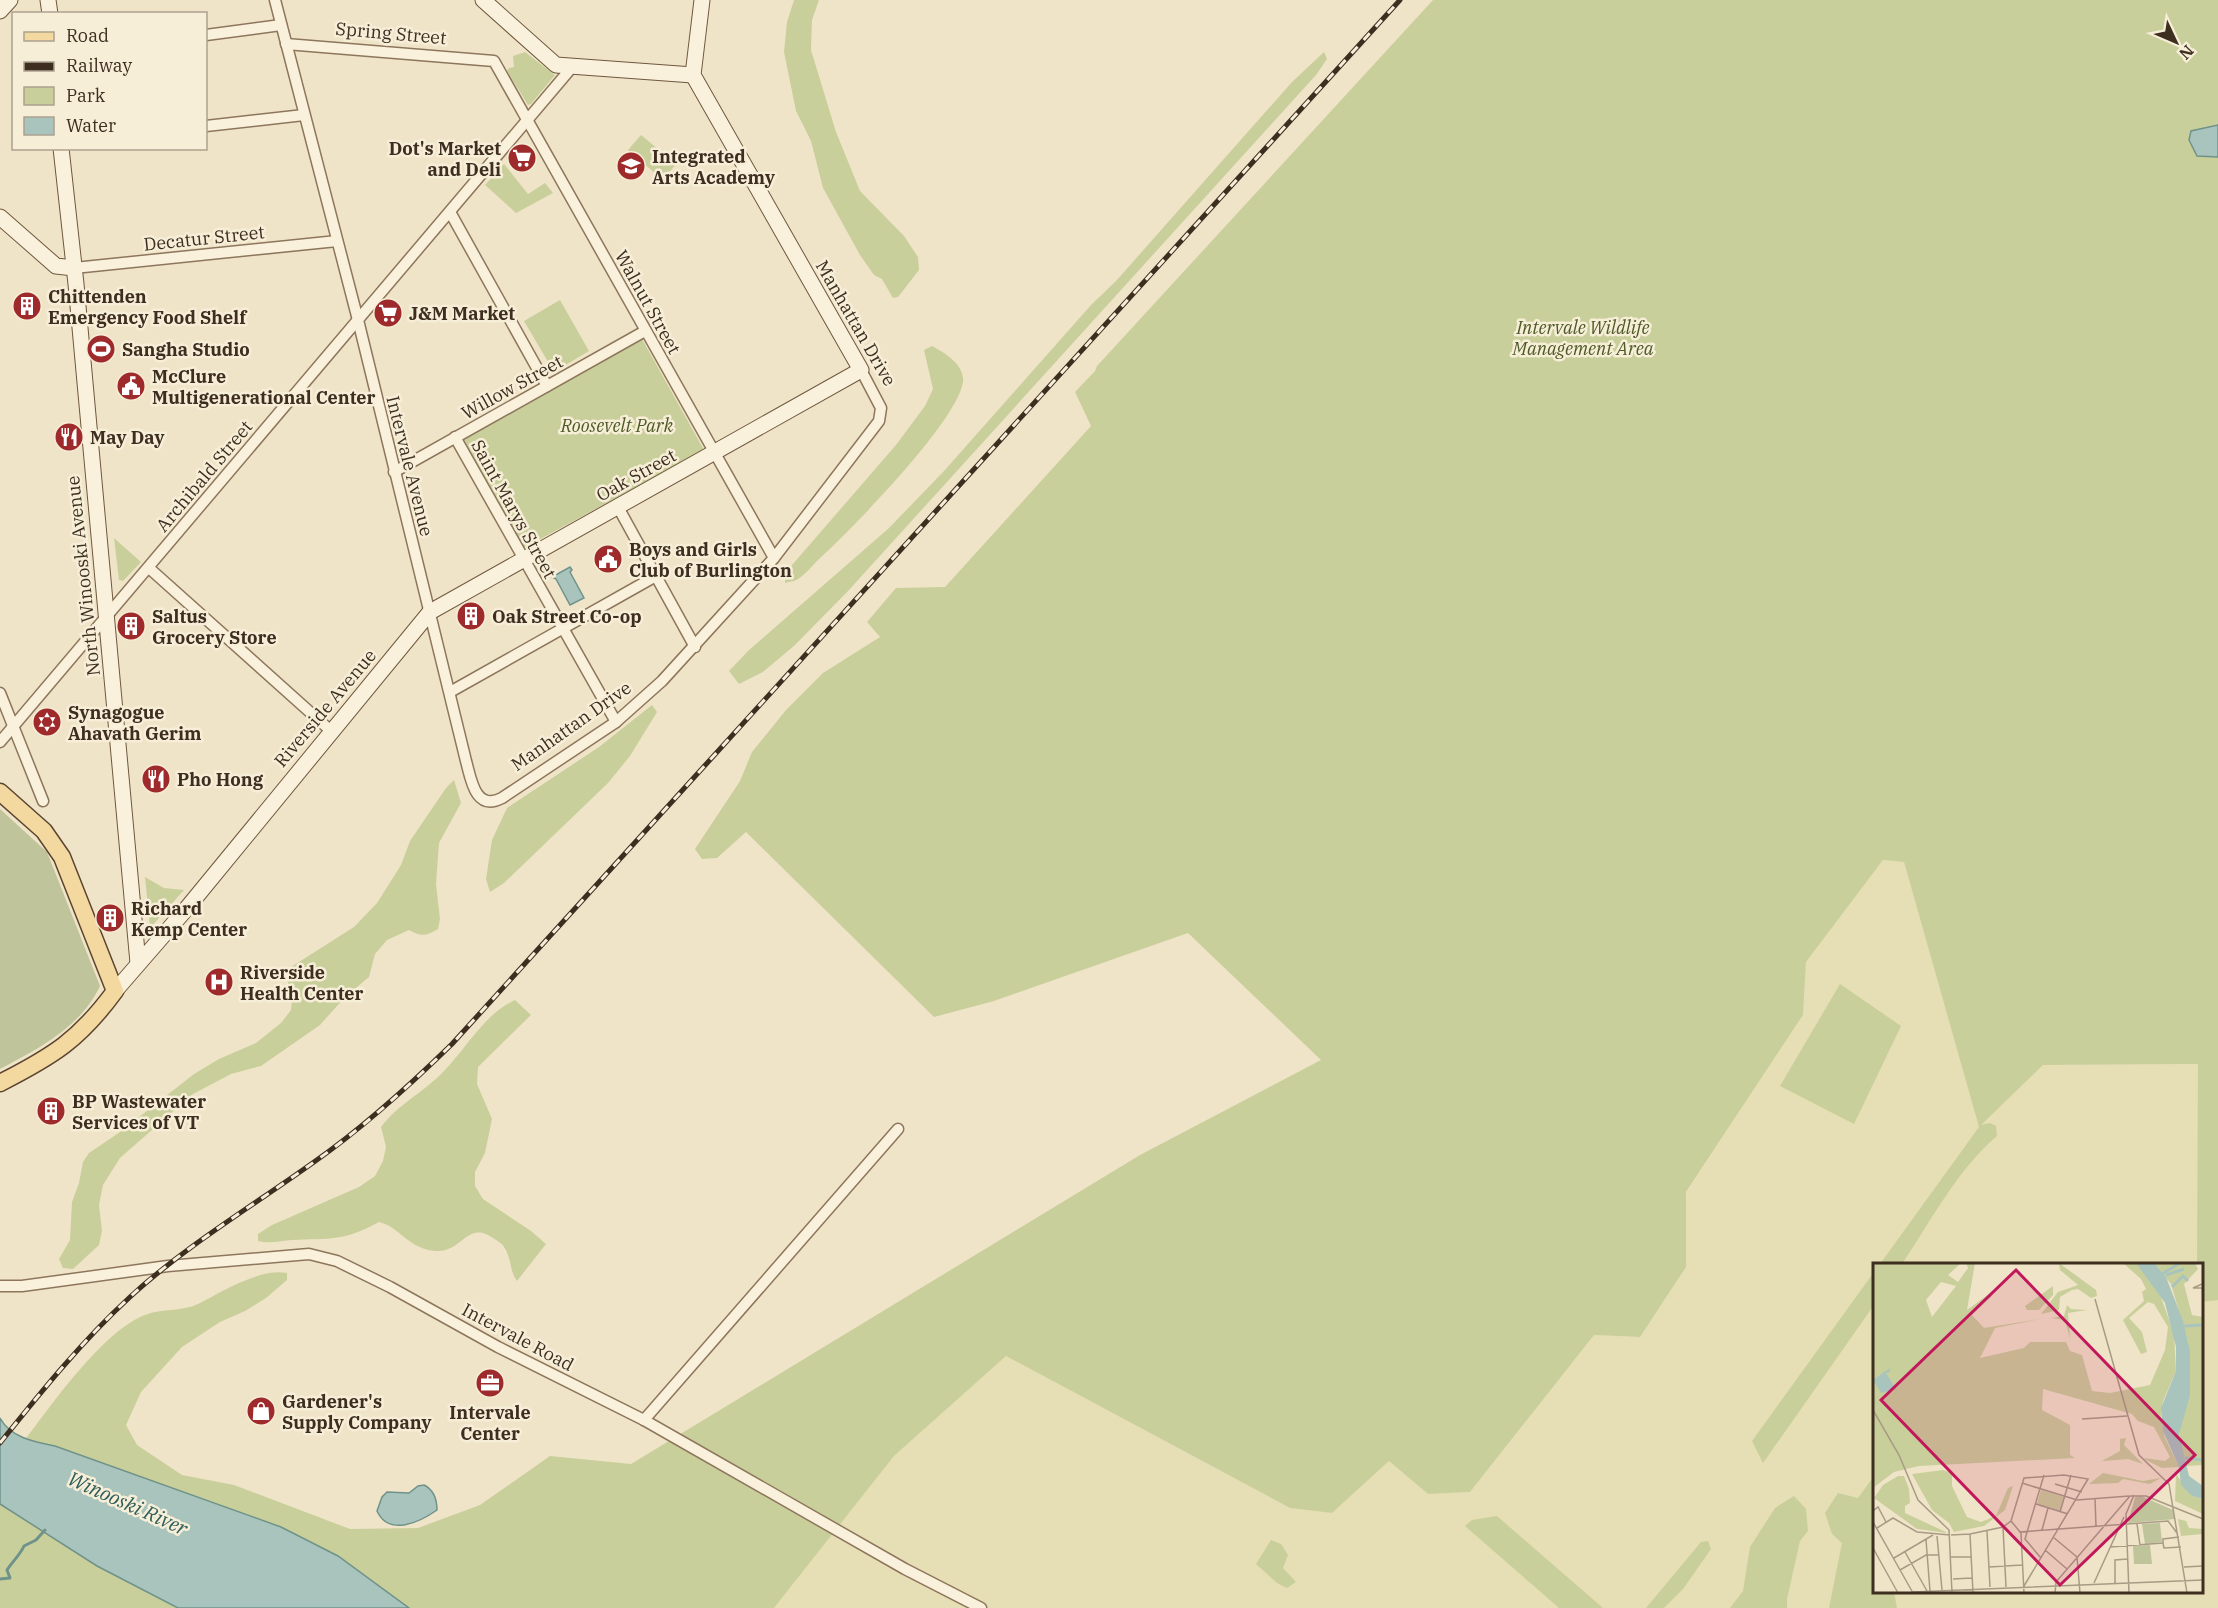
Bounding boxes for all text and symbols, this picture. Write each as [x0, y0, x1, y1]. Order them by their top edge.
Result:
legend [12, 12, 207, 150]
north arrow [2146, 12, 2206, 72]
street label: Spring Street [335, 17, 447, 49]
text: Road [66, 24, 109, 47]
text: N [2175, 41, 2198, 64]
text: Railway [66, 54, 132, 77]
text: Park [66, 84, 106, 107]
text: Water [66, 114, 116, 137]
place label: Dot's Market and Deli [389, 137, 501, 181]
supermarket icon: Dot's Market and Deli [506, 142, 538, 174]
place label: Integrated Arts Academy [652, 145, 776, 189]
school or university icon: Integrated Arts Academy [615, 150, 647, 182]
street label: Decatur Street [142, 220, 266, 256]
street label: Walnut Street [610, 246, 686, 358]
street label: Manhattan Drive [811, 256, 901, 390]
place label: Chittenden Emergency Food Shelf [48, 285, 248, 329]
building icon: Chittenden Emergency Food Shelf [11, 290, 43, 322]
supermarket icon: J&M Market [372, 297, 404, 329]
place label: J&M Market [409, 302, 515, 325]
park label: Intervale Wildlife Management Area [1511, 316, 1654, 360]
sports icon: Sangha Studio [85, 333, 117, 365]
place label: Sangha Studio [122, 338, 250, 361]
street label: Willow Street [457, 350, 567, 424]
place label: McClure Multigenerational Center [152, 365, 376, 409]
public building icon: McClure Multigenerational Center [115, 370, 147, 402]
street label: Intervale Avenue [381, 393, 439, 539]
park label: Roosevelt Park [560, 414, 674, 437]
street label: Archibald Street [151, 416, 257, 536]
restaurant icon: May Day [53, 421, 85, 453]
place label: May Day [90, 426, 165, 449]
street label: Saint Marys Street [466, 436, 562, 582]
street label: Oak Street [592, 444, 680, 506]
street label: North Winooski Avenue [61, 475, 105, 677]
place label: Boys and Girls Club of Burlington [629, 538, 792, 582]
public building icon: Boys and Girls Club of Burlington [592, 543, 624, 575]
building icon: Oak Street Co-op [455, 600, 487, 632]
place label: Saltus Grocery Store [152, 605, 277, 649]
place label: Oak Street Co-op [492, 605, 642, 628]
building icon: Saltus Grocery Store [115, 610, 147, 642]
street label: Riverside Avenue [269, 644, 381, 772]
street label: Manhattan Drive [507, 676, 635, 776]
place label: Synagogue Ahavath Gerim [68, 701, 202, 745]
synagogue icon: Synagogue Ahavath Gerim [31, 706, 63, 738]
restaurant icon: Pho Hong [140, 763, 172, 795]
place label: Pho Hong [177, 768, 264, 791]
place label: Richard Kemp Center [131, 897, 247, 941]
building icon: Richard Kemp Center [94, 902, 126, 934]
place label: Riverside Health Center [240, 961, 364, 1005]
hospital icon: Riverside Health Center [203, 966, 235, 998]
place label: BP Wastewater Services of VT [72, 1090, 206, 1134]
building icon: BP Wastewater Services of VT [35, 1095, 67, 1127]
inset map [1873, 1263, 2203, 1593]
street label: Intervale Road [458, 1298, 578, 1376]
office icon: Intervale Center [474, 1367, 506, 1399]
place label: Gardener's Supply Company [282, 1390, 432, 1434]
shop icon: Gardener's Supply Company [245, 1395, 277, 1427]
place label: Intervale Center [449, 1401, 531, 1445]
water label: Winooski River [64, 1465, 193, 1542]

